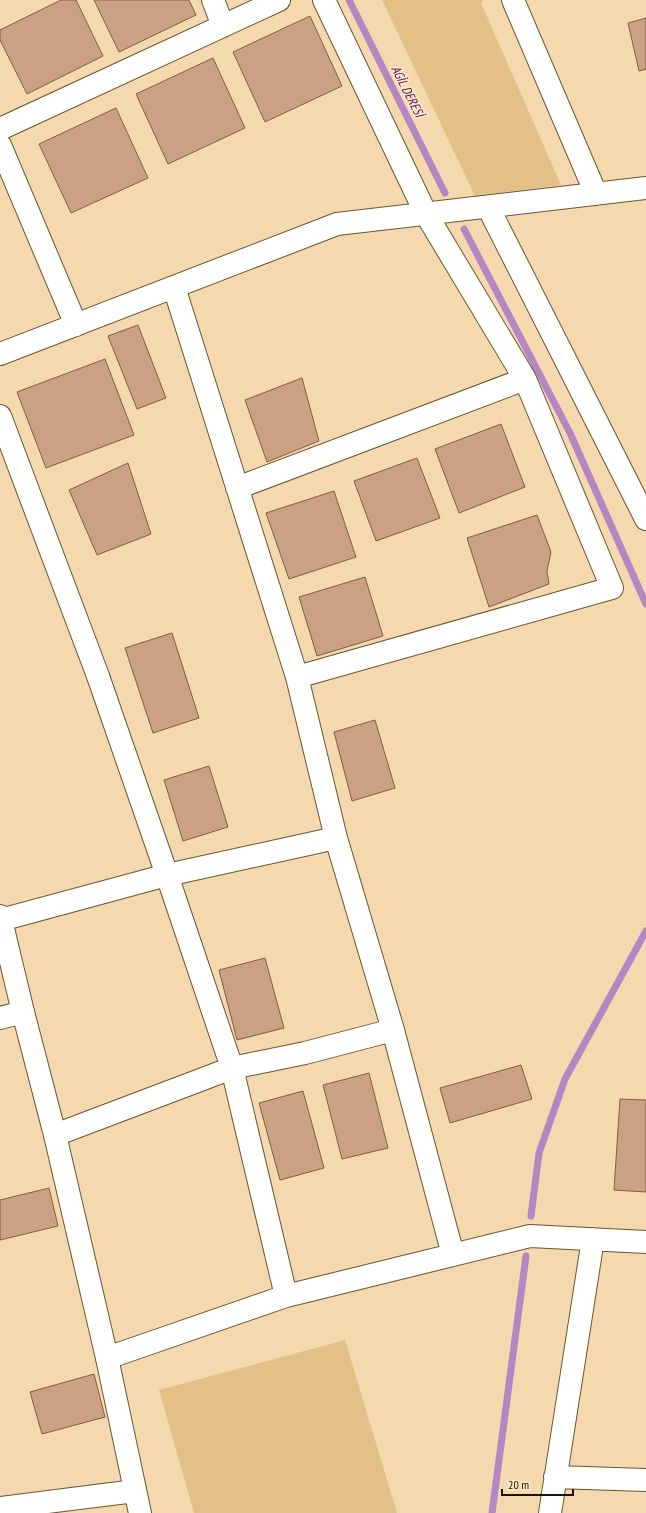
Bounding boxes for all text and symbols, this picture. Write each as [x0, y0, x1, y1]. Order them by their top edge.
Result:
water label: AGİL DERESİ [387, 63, 429, 122]
scale bar [502, 1471, 573, 1497]
text: 20 m [508, 1477, 529, 1492]

